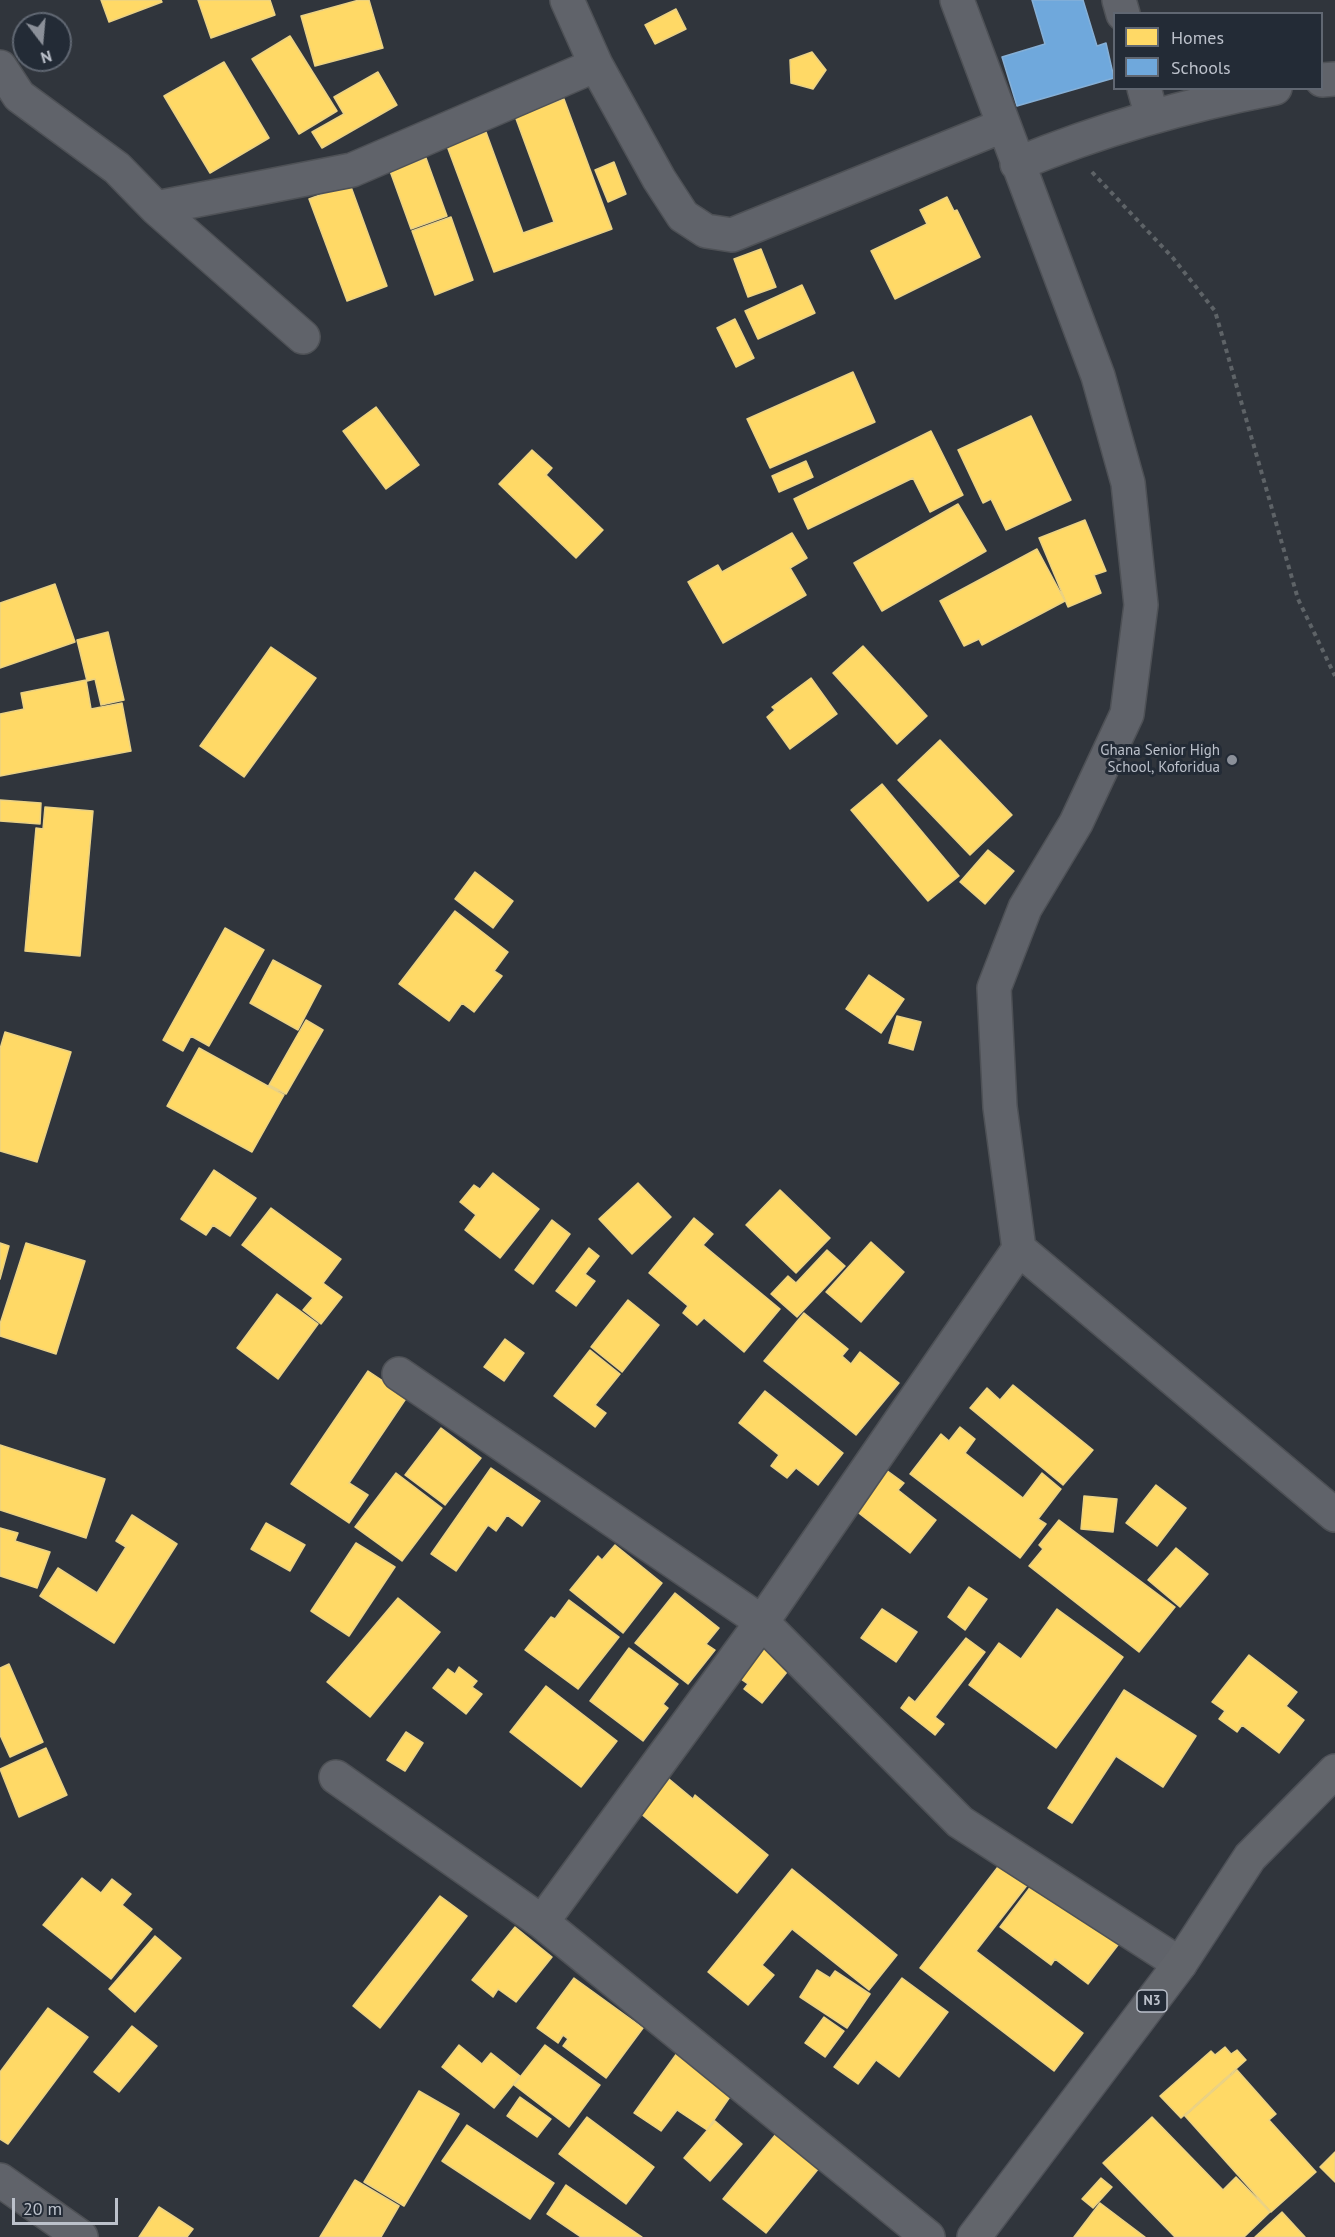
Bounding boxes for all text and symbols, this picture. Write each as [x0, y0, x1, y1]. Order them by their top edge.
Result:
north arrow [12, 12, 72, 72]
legend [1113, 12, 1323, 90]
text: Homes [1171, 26, 1224, 49]
text: N [39, 46, 54, 68]
text: Schools [1171, 56, 1231, 79]
place label: Ghana Senior High School, Koforidua [1100, 742, 1220, 777]
marker: Ghana Senior High School, Koforidua [1225, 753, 1239, 767]
road number: N3 [1137, 1990, 1167, 2012]
scale bar [15, 2186, 122, 2224]
text: 20 m [23, 2197, 62, 2220]

